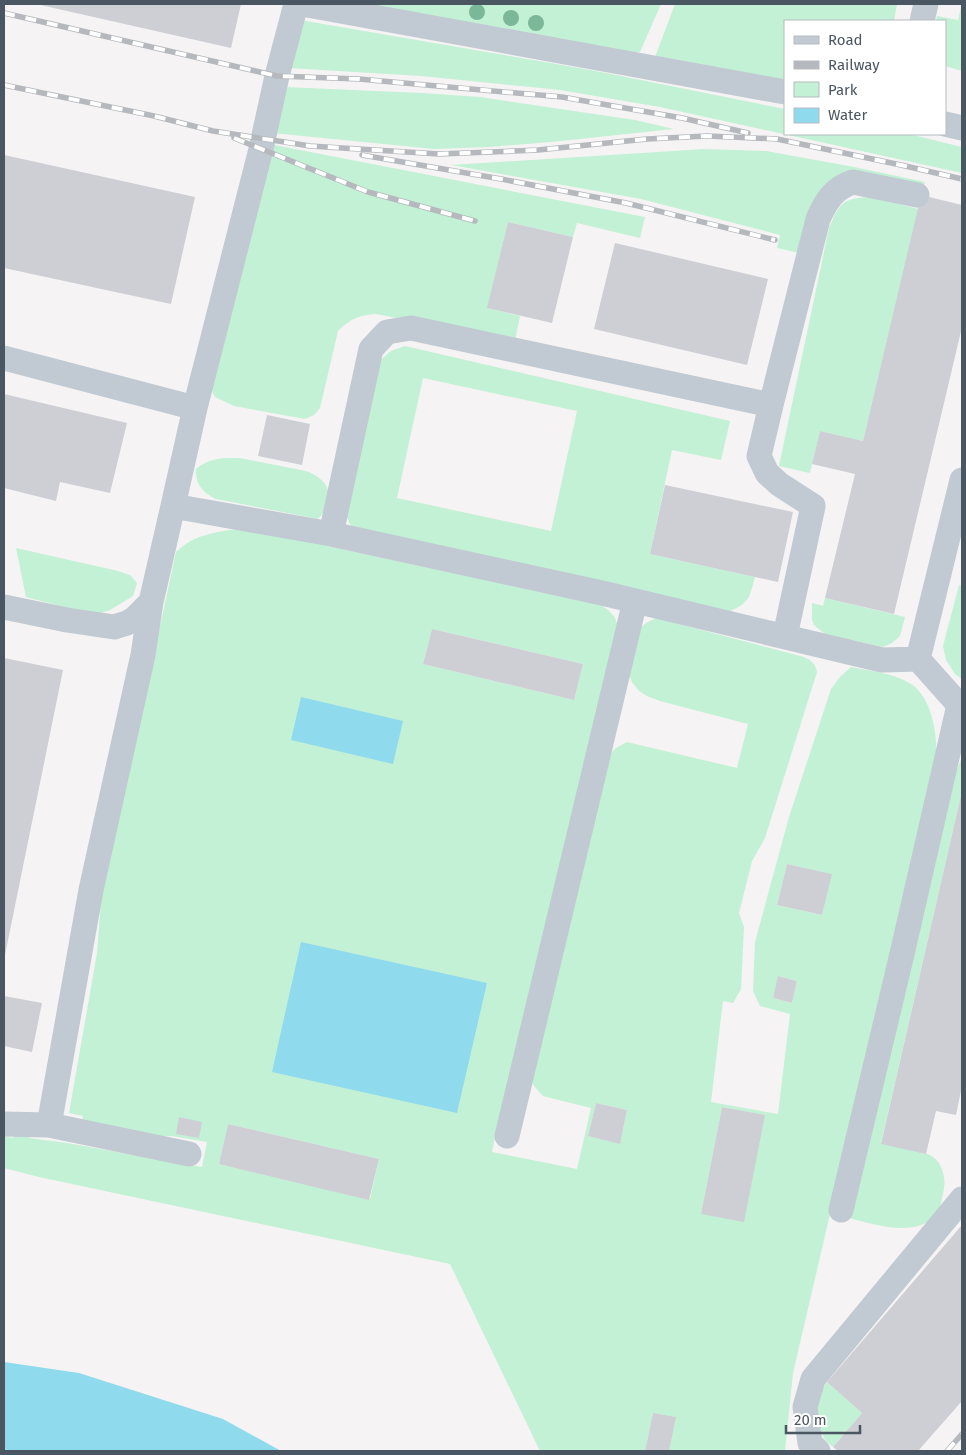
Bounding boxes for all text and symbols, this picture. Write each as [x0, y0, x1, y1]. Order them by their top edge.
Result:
legend [784, 20, 946, 135]
text: Road [828, 31, 863, 49]
text: Railway [828, 56, 880, 74]
text: Park [828, 81, 858, 99]
text: Water [828, 106, 867, 124]
scale bar [786, 1402, 860, 1434]
text: 20 m [794, 1411, 827, 1429]

